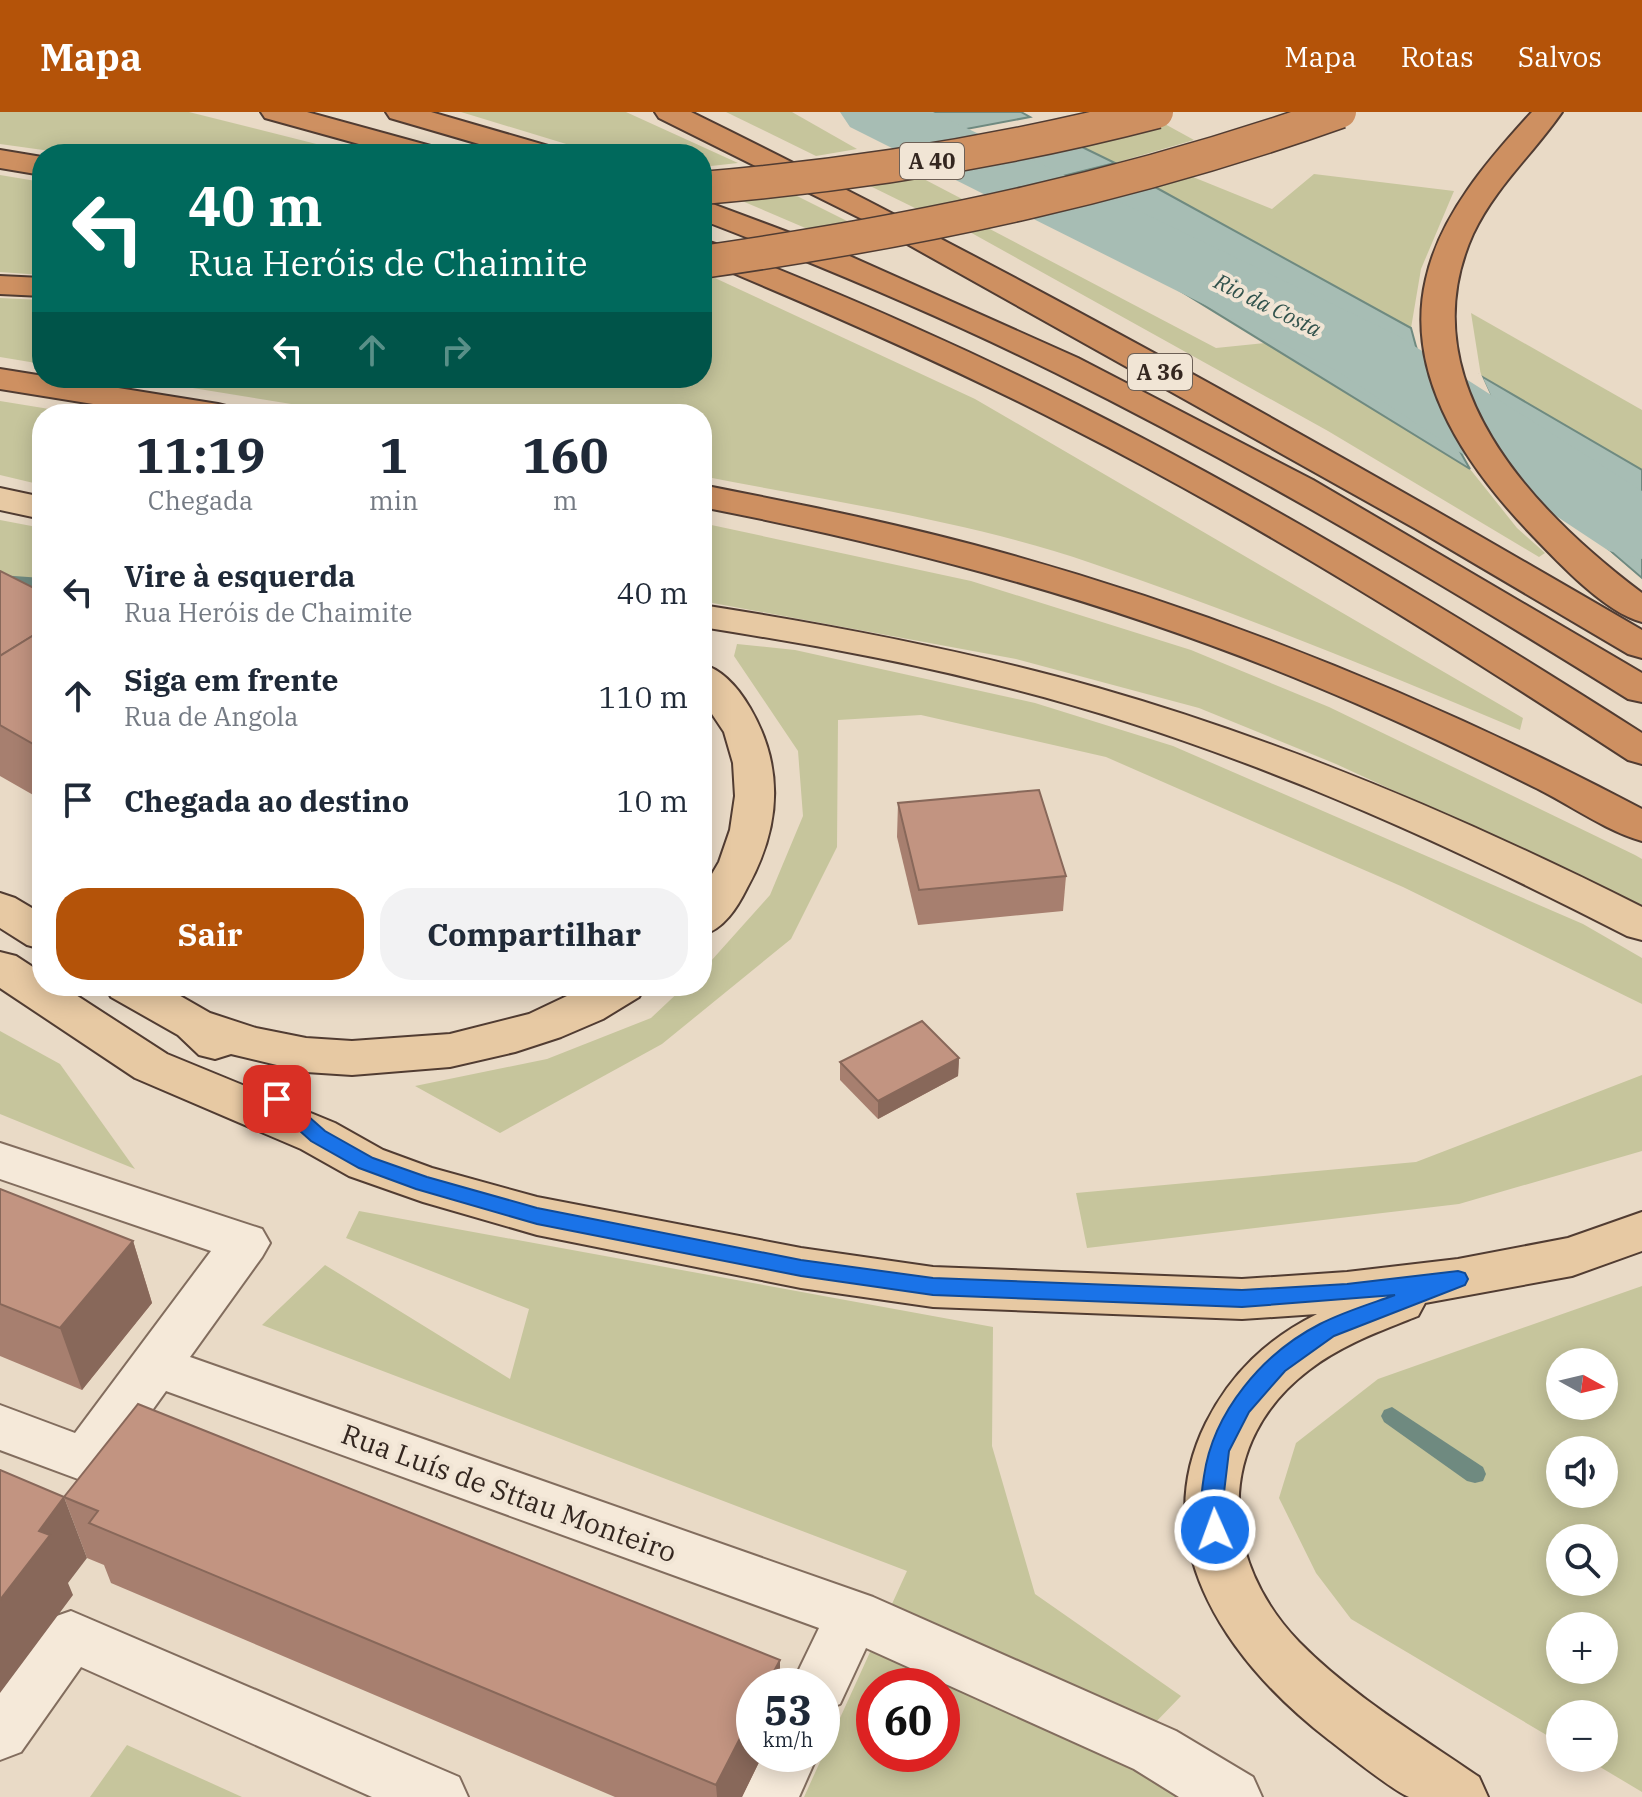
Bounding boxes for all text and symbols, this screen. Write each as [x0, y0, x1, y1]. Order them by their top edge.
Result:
text: Mapa [40, 32, 142, 81]
text: Mapa [1284, 38, 1357, 75]
text: Rotas [1401, 38, 1474, 75]
text: Salvos [1518, 38, 1602, 75]
road number: A 40 [900, 143, 964, 179]
text: 40 m [188, 169, 323, 241]
icon: left [56, 176, 160, 280]
text: Rua Heróis de Chaimite [188, 239, 587, 286]
water label: Rio da Costa [1209, 266, 1327, 343]
icon: left [266, 328, 310, 372]
icon: ahead [350, 328, 394, 372]
icon: right [434, 328, 478, 372]
road number: A 36 [1128, 354, 1192, 390]
text: 11:19 [136, 424, 265, 486]
text: 1 [379, 424, 408, 486]
text: 160 [522, 424, 608, 486]
text: Chegada [148, 483, 253, 517]
text: min [369, 483, 418, 517]
text: m [553, 483, 578, 517]
text: Vire à esquerda [124, 556, 355, 595]
icon: left [56, 570, 100, 614]
text: 40 m [616, 573, 688, 612]
text: Rua Heróis de Chaimite [124, 595, 413, 629]
text: Siga em frente [124, 660, 339, 699]
icon: ahead [56, 674, 100, 718]
text: 110 m [598, 677, 688, 716]
text: Rua de Angola [124, 699, 299, 733]
icon: arrive [56, 778, 100, 822]
text: Chegada ao destino [124, 781, 409, 820]
text: 10 m [616, 781, 688, 820]
button: Sair [56, 888, 364, 980]
button: Compartilhar [380, 888, 688, 980]
pin [243, 1065, 311, 1133]
icon: arrive [255, 1077, 299, 1121]
north arrow [1546, 1348, 1618, 1420]
map controls [1546, 1348, 1618, 1772]
street label: Rua Luís de Sttau Monteiro [337, 1415, 682, 1570]
button: sound [1546, 1436, 1618, 1508]
position arrow [1173, 1488, 1257, 1572]
button: search [1546, 1524, 1618, 1596]
button: + [1546, 1612, 1618, 1684]
speed limit sign: 60 [856, 1668, 960, 1772]
text: 53 [764, 1684, 812, 1736]
button: − [1546, 1700, 1618, 1772]
text: km/h [763, 1726, 813, 1753]

